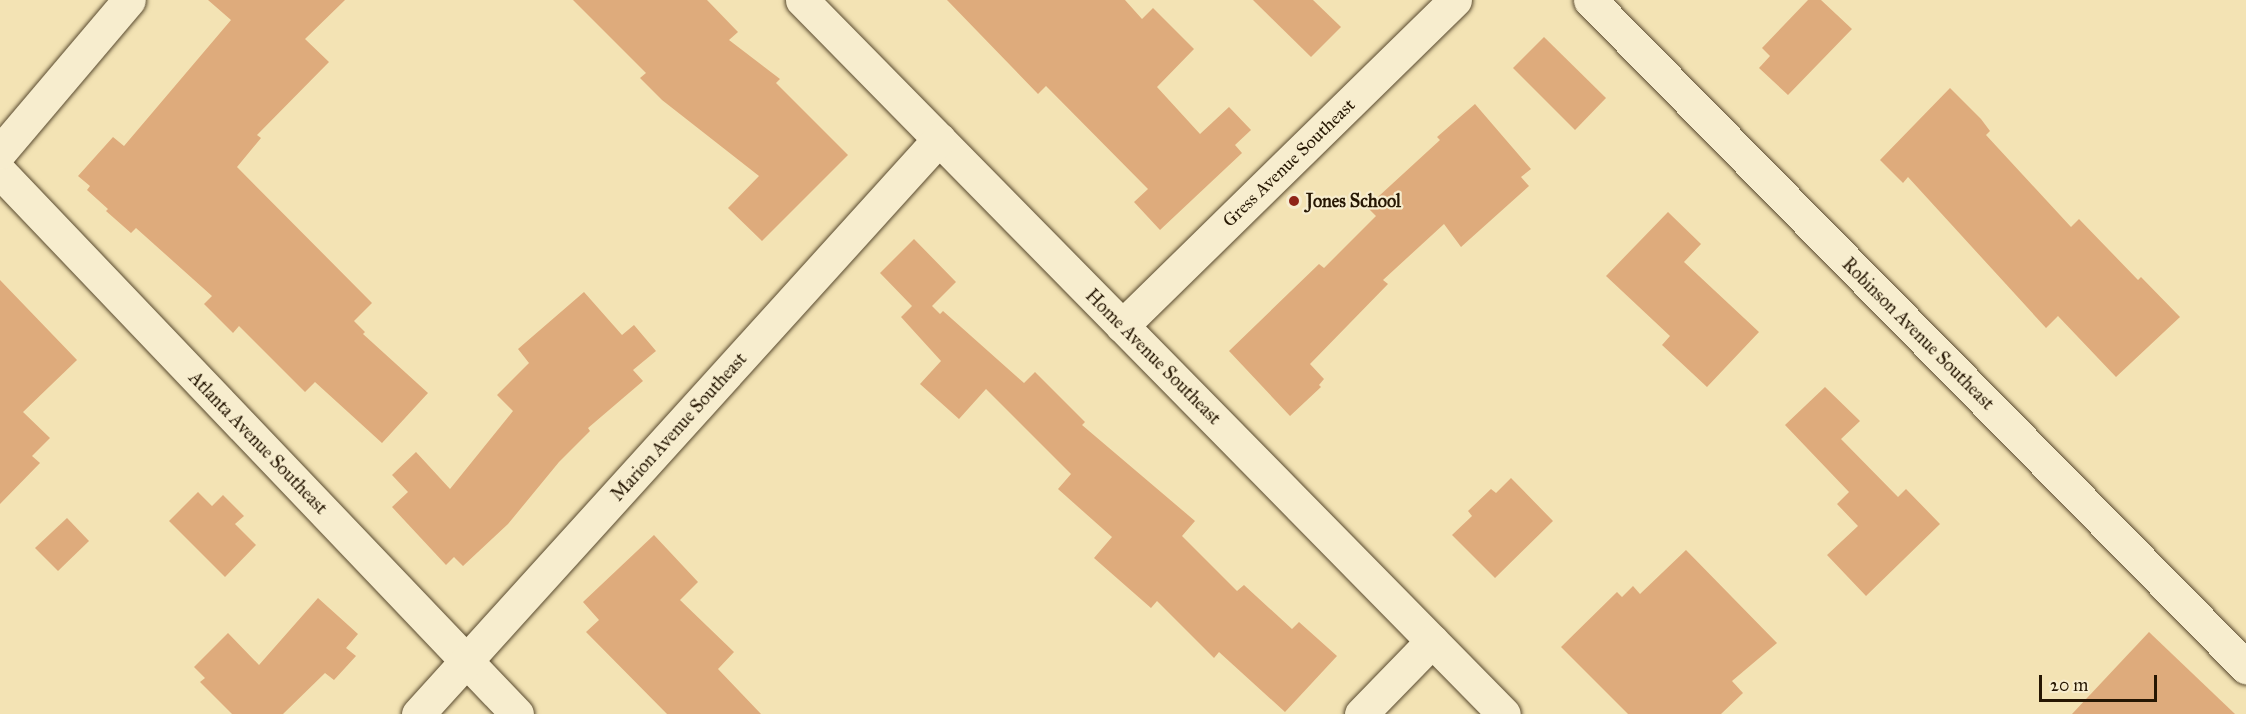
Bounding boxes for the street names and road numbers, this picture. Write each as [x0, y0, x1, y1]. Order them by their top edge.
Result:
street label: Gress Avenue Southeast [1218, 94, 1360, 232]
street label: Robinson Avenue Southeast [1838, 254, 1998, 414]
street label: Home Avenue Southeast [1081, 285, 1225, 429]
street label: Marion Avenue Southeast [607, 348, 751, 506]
street label: Atlanta Avenue Southeast [184, 367, 332, 519]

